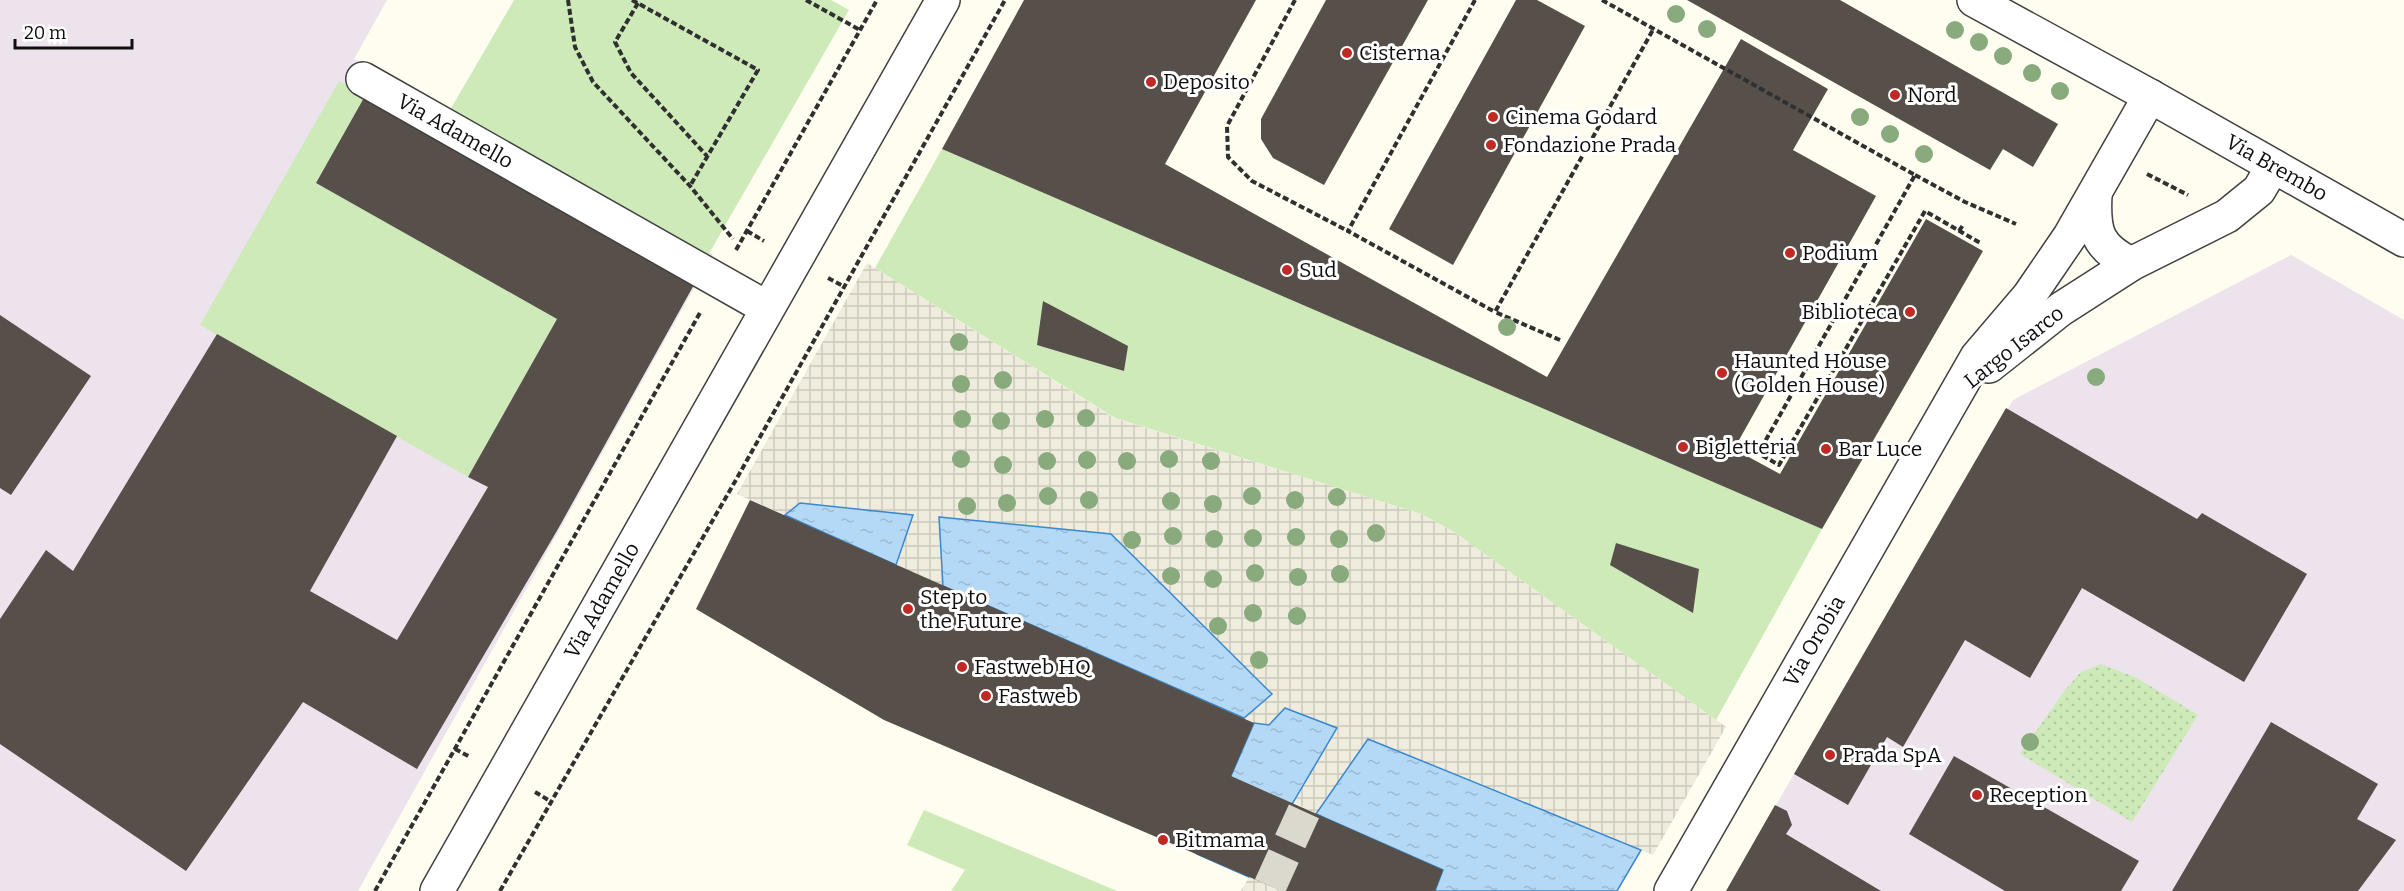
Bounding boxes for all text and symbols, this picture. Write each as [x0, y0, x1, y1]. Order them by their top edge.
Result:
scale bar [15, 12, 132, 50]
text: 20 m [24, 22, 66, 44]
place label: Cisterna [1359, 40, 1441, 66]
marker: Cisterna [1340, 46, 1354, 60]
place label: Deposito [1163, 69, 1250, 95]
marker: Deposito [1144, 75, 1158, 89]
place label: Nord [1907, 82, 1957, 108]
street label: Via Adamello [393, 88, 518, 174]
marker: Nord [1888, 88, 1902, 102]
place label: Cinema Godard [1505, 104, 1657, 130]
marker: Cinema Godard [1486, 110, 1500, 124]
street label: Via Brembo [2221, 129, 2332, 207]
place label: Fondazione Prada [1503, 132, 1677, 158]
marker: Fondazione Prada [1484, 138, 1498, 152]
place label: Podium [1802, 240, 1878, 266]
marker: Podium [1783, 246, 1797, 260]
place label: Sud [1299, 257, 1337, 283]
marker: Sud [1280, 263, 1294, 277]
place label: Biblioteca [1801, 299, 1899, 325]
street label: Largo Isarco [1959, 300, 2069, 394]
marker: Biblioteca [1903, 305, 1917, 319]
place label: Haunted House (Golden House) [1734, 348, 1887, 398]
marker: Haunted House (Golden House) [1715, 366, 1729, 380]
place label: Bigletteria [1695, 434, 1797, 460]
place label: Bar Luce [1838, 436, 1922, 462]
marker: Bigletteria [1676, 440, 1690, 454]
marker: Bar Luce [1819, 442, 1833, 456]
street label: Via Adamello [559, 538, 645, 663]
place label: Step to the Future [920, 584, 1022, 634]
street label: Via Orobia [1778, 590, 1851, 691]
marker: Step to the Future [901, 602, 915, 616]
place label: Fastweb HQ [974, 654, 1092, 680]
marker: Fastweb HQ [955, 660, 969, 674]
place label: Fastweb [998, 683, 1078, 709]
marker: Fastweb [979, 689, 993, 703]
place label: Prada SpA [1842, 742, 1942, 768]
marker: Prada SpA [1823, 748, 1837, 762]
place label: Reception [1989, 782, 2087, 808]
marker: Reception [1970, 788, 1984, 802]
place label: Bitmama [1175, 827, 1266, 853]
marker: Bitmama [1156, 833, 1170, 847]

